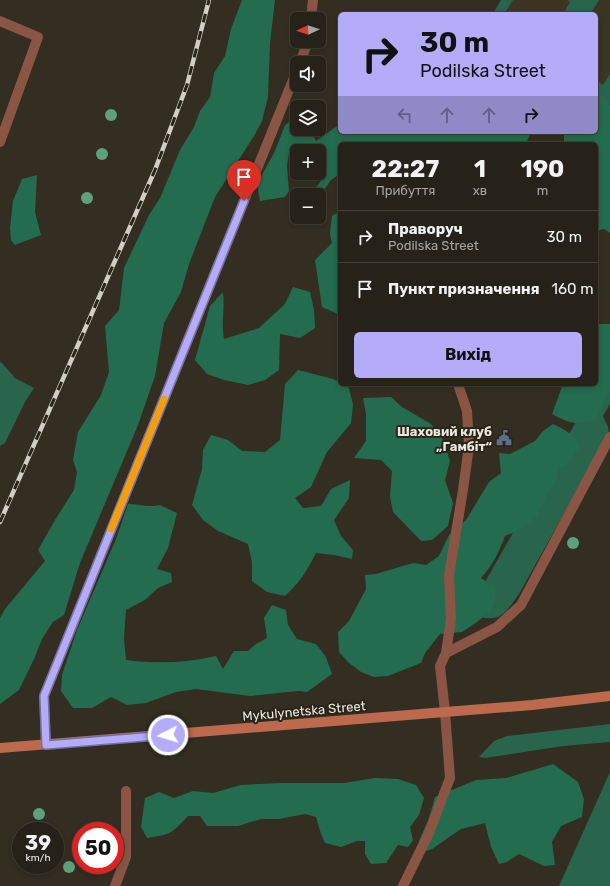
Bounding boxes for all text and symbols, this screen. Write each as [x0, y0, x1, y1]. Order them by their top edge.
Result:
north arrow [290, 12, 326, 48]
map controls [290, 12, 326, 224]
text: 30 m [420, 26, 489, 59]
icon: right [354, 28, 406, 80]
button: sound [290, 56, 326, 92]
text: Podilska Street [420, 60, 546, 82]
button: layers [290, 100, 326, 136]
icon: left [394, 104, 416, 126]
icon: ahead [436, 104, 458, 126]
icon: ahead [478, 104, 500, 126]
icon: right [520, 104, 542, 126]
button: + [290, 144, 326, 180]
text: 22:27 [372, 155, 439, 183]
text: 1 [474, 155, 486, 183]
text: 190 [521, 155, 564, 183]
pin [227, 160, 261, 201]
icon: arrive [233, 166, 255, 188]
text: Прибуття [375, 183, 435, 198]
text: хв [473, 183, 487, 198]
text: m [537, 183, 548, 198]
button: − [290, 188, 326, 224]
text: Праворуч [388, 220, 463, 238]
icon: right [354, 226, 376, 248]
text: 30 m [546, 228, 582, 246]
text: Podilska Street [388, 238, 479, 253]
icon: arrive [354, 278, 376, 300]
text: Пункт призначення [388, 280, 540, 298]
text: 160 m [552, 280, 594, 298]
button: Вихід [354, 332, 582, 378]
place label: Шаховий клуб „Гамбіт“ [397, 424, 492, 454]
public building icon: Шаховий клуб „Гамбіт“ [495, 429, 513, 447]
street label: Mykulynetska Street [242, 698, 366, 724]
position arrow [147, 714, 189, 756]
speed limit sign: 50 [72, 822, 124, 874]
text: 39 [25, 831, 51, 855]
text: km/h [26, 852, 50, 864]

